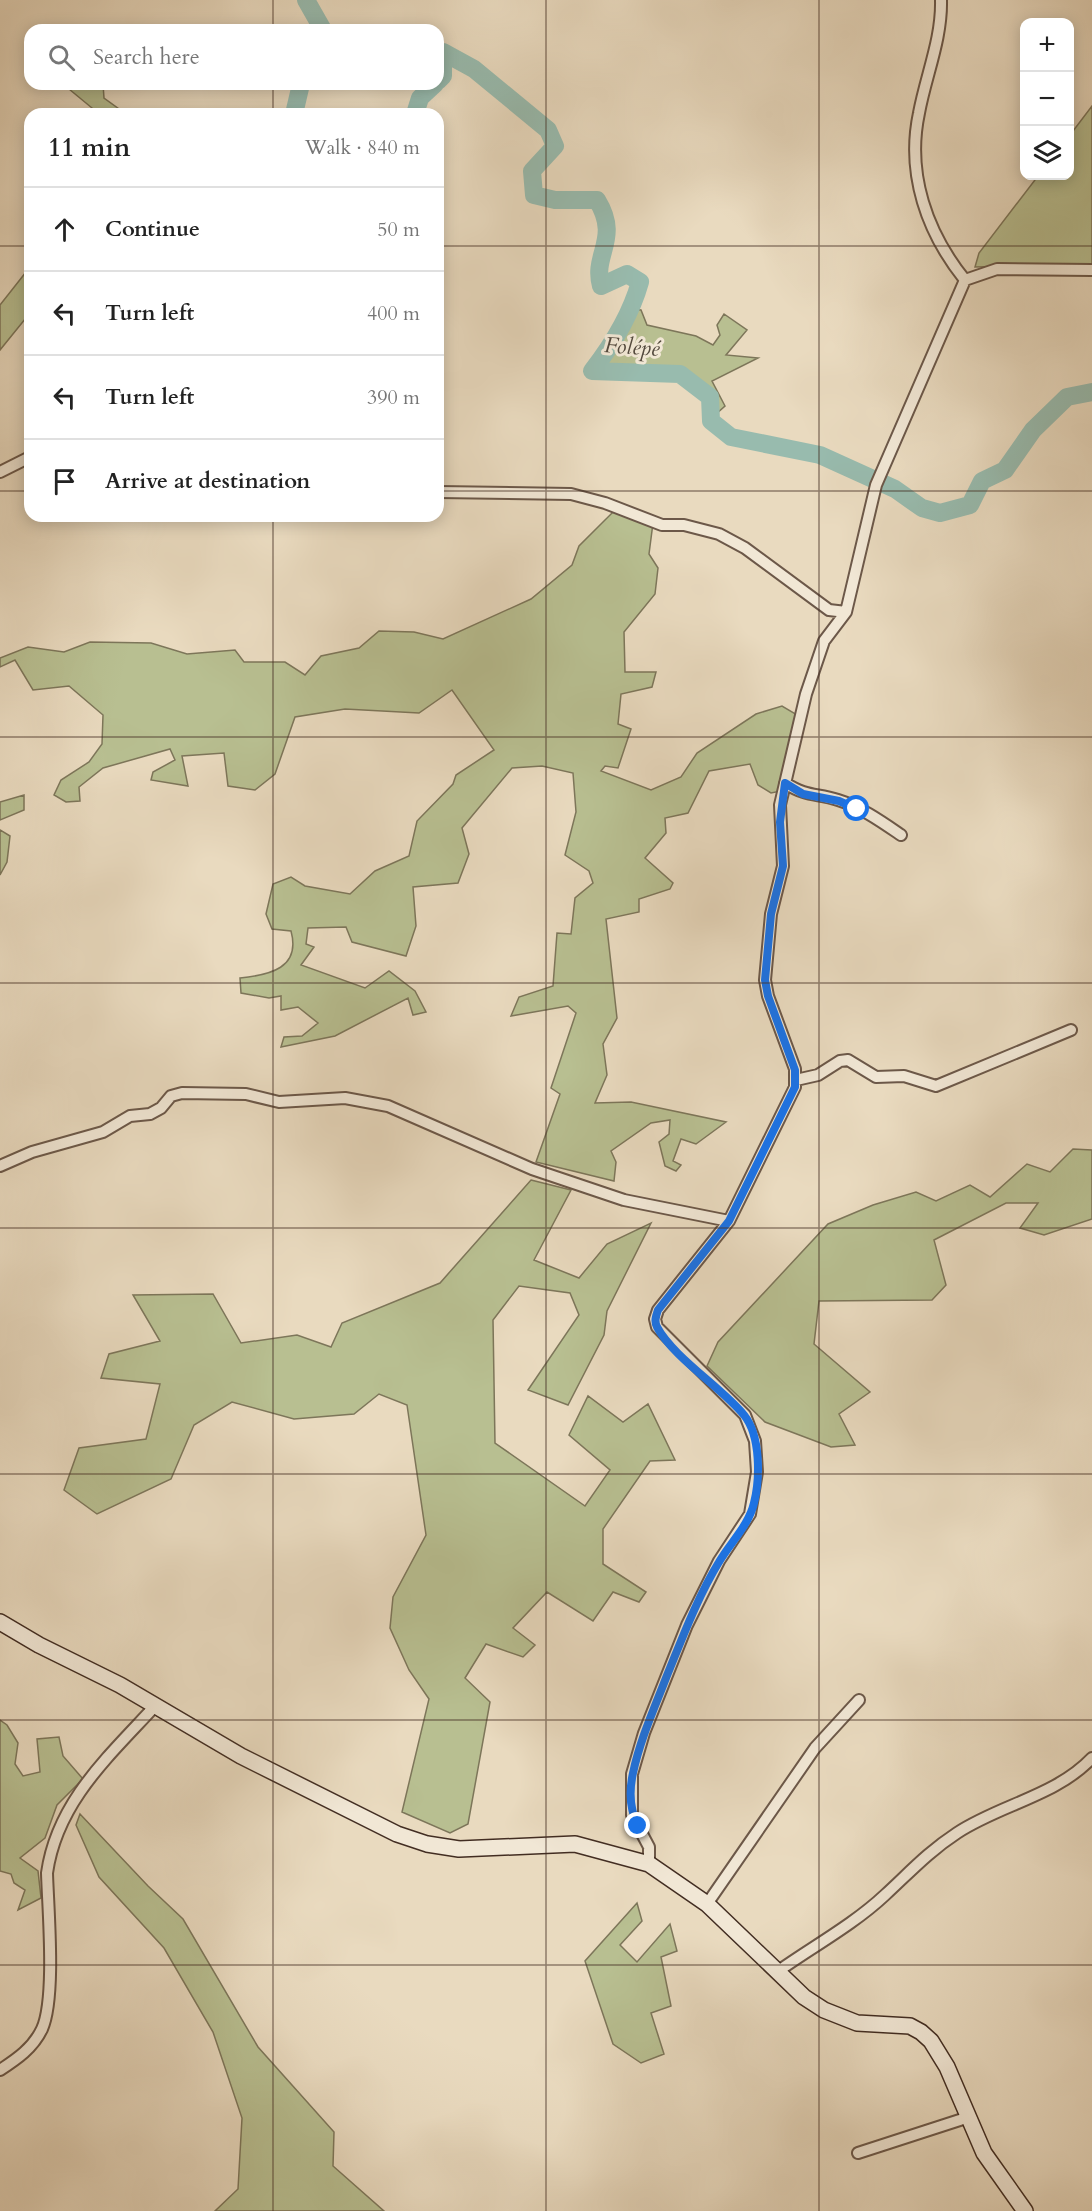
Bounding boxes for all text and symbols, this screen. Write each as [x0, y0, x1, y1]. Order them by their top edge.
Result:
map controls [1020, 18, 1074, 180]
button: + [1020, 18, 1074, 72]
search box [24, 24, 444, 90]
icon: search [45, 41, 78, 74]
text: Search here [93, 42, 200, 72]
button: − [1020, 72, 1074, 126]
button: layers [1020, 126, 1074, 180]
text: 11 min [48, 130, 131, 165]
text: Walk · 840 m [305, 134, 420, 161]
icon: ahead [48, 213, 81, 246]
text: Continue [105, 214, 200, 244]
text: 50 m [377, 216, 420, 243]
icon: left [48, 297, 81, 330]
text: Turn left [105, 298, 194, 328]
text: 400 m [367, 300, 420, 327]
water label: Folépé [603, 330, 662, 364]
icon: left [48, 381, 81, 414]
text: Turn left [105, 382, 194, 412]
text: 390 m [367, 384, 420, 411]
icon: arrive [48, 465, 81, 498]
text: Arrive at destination [105, 466, 310, 496]
route start [843, 795, 869, 821]
route end [624, 1812, 650, 1838]

